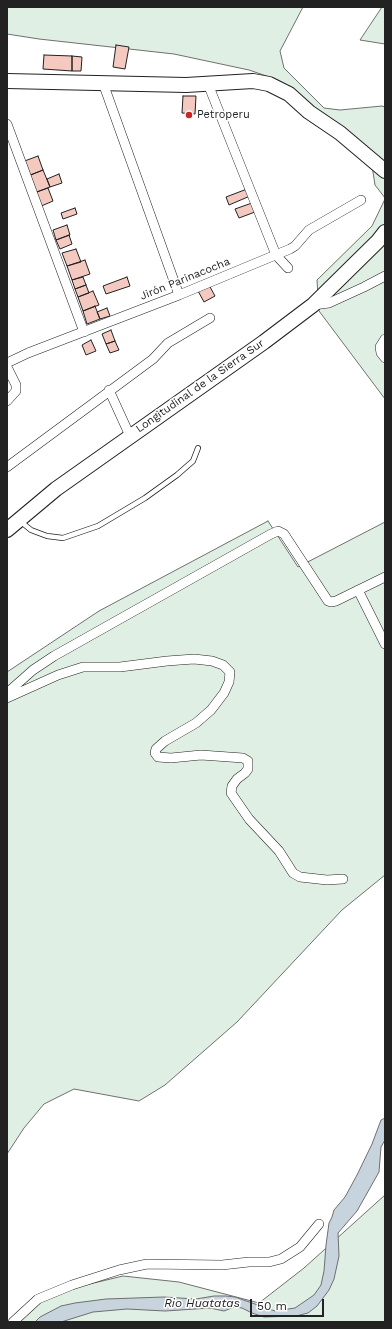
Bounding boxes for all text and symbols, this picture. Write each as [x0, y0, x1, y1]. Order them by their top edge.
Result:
place label: Petroperu [197, 108, 250, 122]
marker: Petroperu [184, 110, 194, 120]
street label: Jirón Parinacocha [138, 255, 232, 303]
street label: Longitudinal de la Sierra Sur [133, 337, 267, 435]
scale bar [252, 1291, 326, 1317]
water label: Rio Huatatas [164, 1296, 240, 1310]
text: 50 m [257, 1299, 287, 1313]

